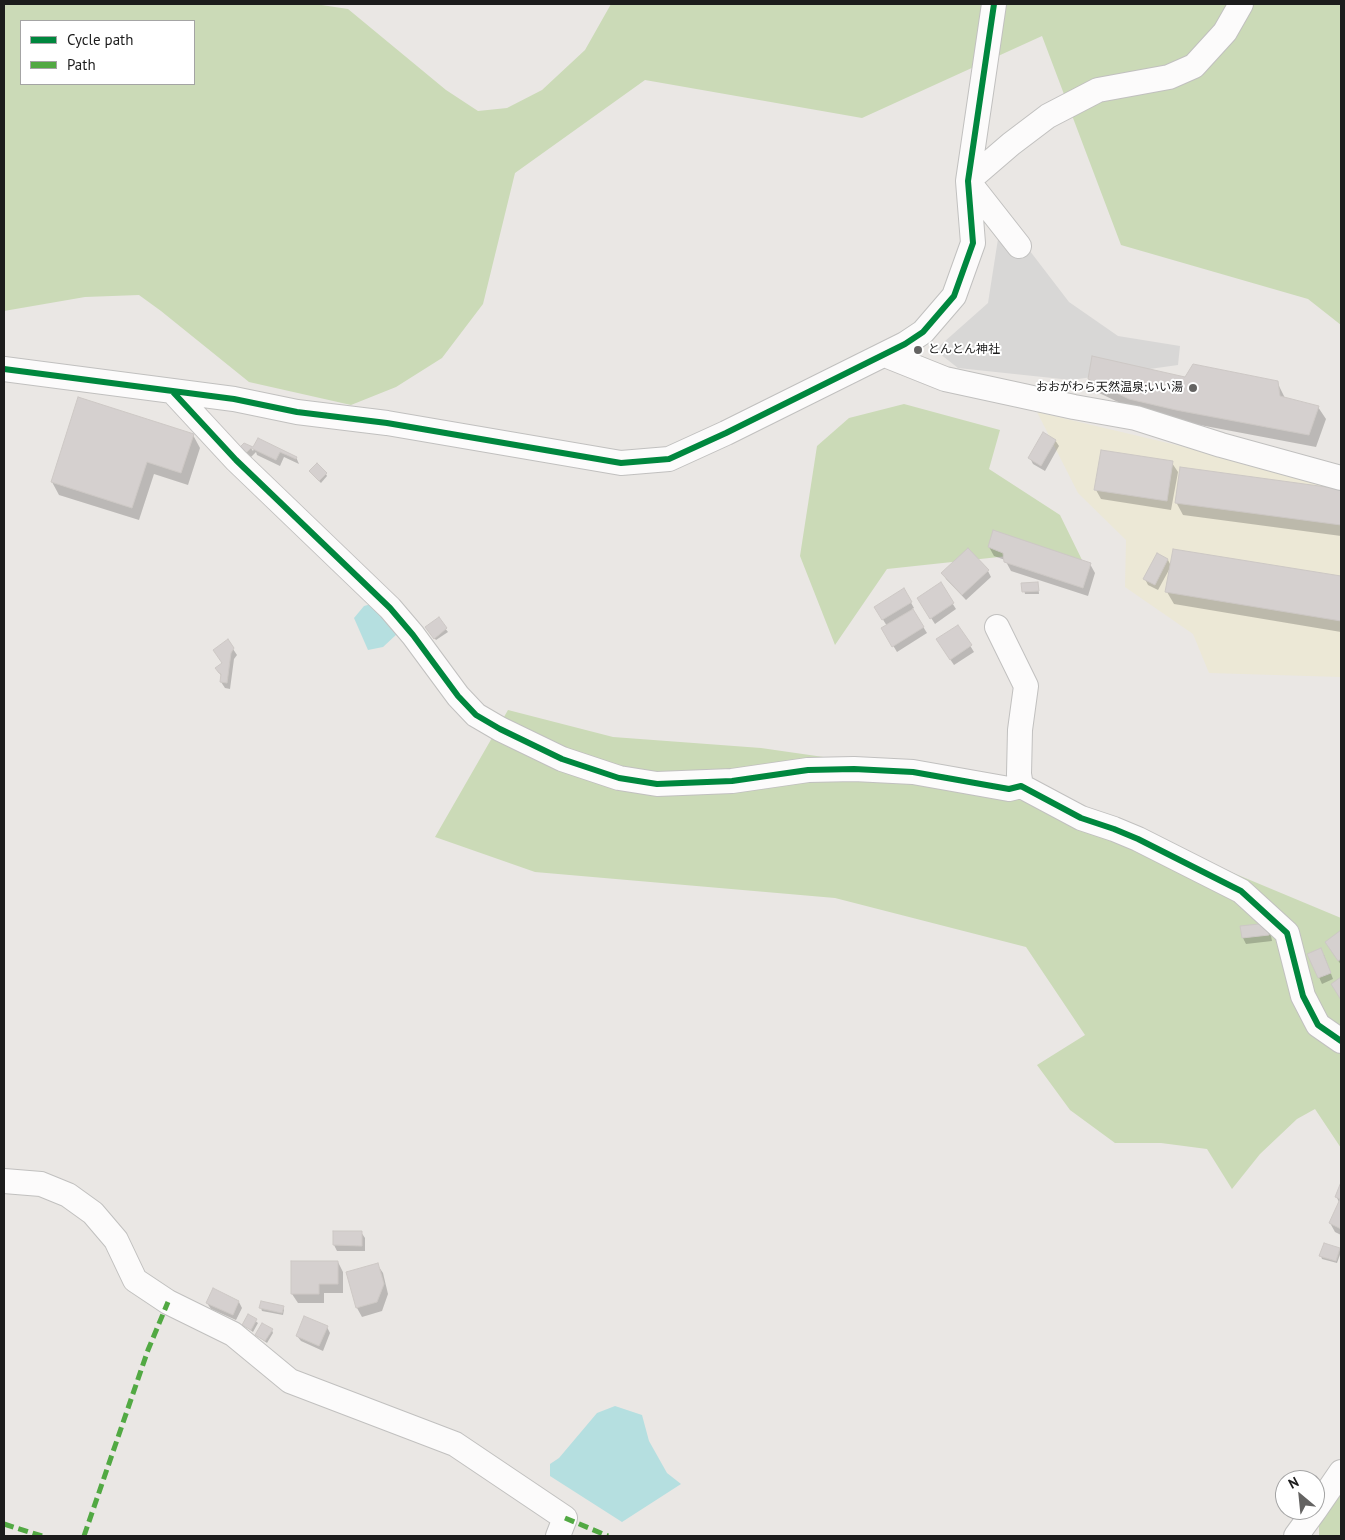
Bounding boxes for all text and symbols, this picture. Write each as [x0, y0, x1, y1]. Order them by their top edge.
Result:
legend [20, 20, 195, 85]
text: Cycle path [67, 30, 133, 49]
text: Path [67, 55, 96, 74]
place label: とんとん神社 [928, 343, 1000, 357]
marker: とんとん神社 [912, 344, 924, 356]
place label: おおがわら天然温泉;いい湯 [1036, 381, 1183, 395]
marker: おおがわら天然温泉;いい湯 [1187, 382, 1199, 394]
north arrow [1275, 1470, 1325, 1520]
text: N [1285, 1473, 1302, 1493]

